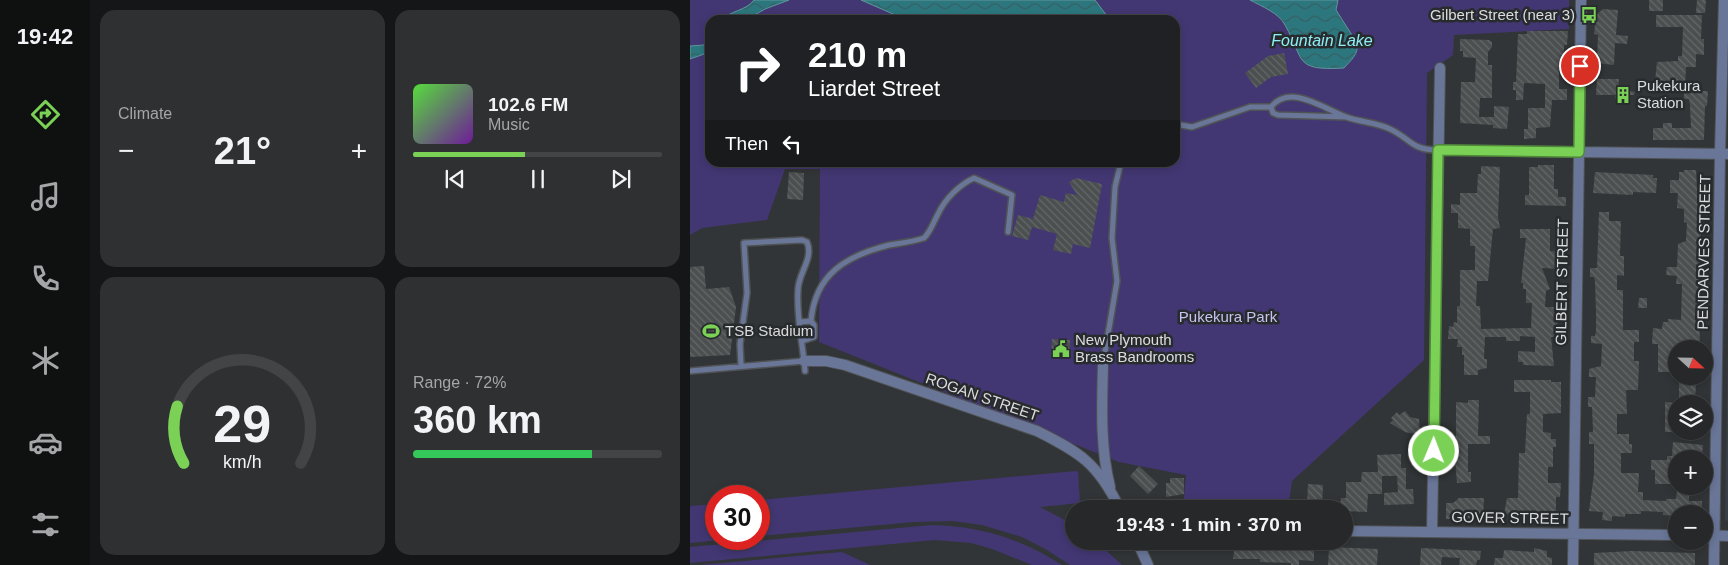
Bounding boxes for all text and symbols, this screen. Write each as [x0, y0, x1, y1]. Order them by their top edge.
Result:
bus stop icon: Gilbert Street (near 3) [1579, 5, 1599, 25]
place label: Gilbert Street (near 3) [1430, 6, 1575, 23]
text: 19:42 [17, 24, 73, 49]
water label: Fountain Lake [1271, 32, 1373, 49]
icon: right [725, 35, 790, 100]
text: 210 m [808, 35, 907, 74]
pin [1559, 45, 1601, 87]
icon: arrive [1566, 52, 1594, 80]
text: Liardet Street [808, 76, 940, 101]
place label: Pukekura Station [1637, 77, 1701, 111]
building icon: Pukekura Station [1613, 85, 1633, 105]
text: 102.6 FM [488, 94, 568, 115]
icon: directions [28, 97, 63, 132]
text: Climate [118, 105, 172, 122]
text: Music [488, 116, 530, 133]
text: 21° [214, 130, 271, 172]
icon: left [778, 130, 806, 158]
text: Then [725, 133, 768, 154]
text: − [118, 135, 134, 166]
text: + [351, 135, 367, 166]
icon: previous [441, 165, 469, 193]
icon: pause [524, 165, 552, 193]
icon: next [607, 165, 635, 193]
street label: PENDARVES STREET [1694, 174, 1713, 330]
icon: music [28, 179, 63, 214]
street label: GILBERT STREET [1552, 218, 1571, 346]
icon: phone [28, 261, 63, 296]
park label: Pukekura Park [1179, 308, 1278, 325]
sports icon: TSB Stadium [701, 321, 721, 341]
place label: TSB Stadium [725, 322, 813, 339]
place label: New Plymouth Brass Bandrooms [1075, 331, 1194, 365]
public building icon: New Plymouth Brass Bandrooms [1051, 339, 1071, 359]
north arrow [1668, 340, 1712, 385]
map controls [1668, 340, 1713, 550]
icon: climate [28, 343, 63, 378]
street label: ROGAN STREET [923, 369, 1041, 424]
text: Range · 72% [413, 374, 506, 391]
text: 29 [214, 395, 271, 453]
button: layers [1668, 395, 1713, 440]
text: 360 km [413, 399, 542, 441]
position arrow [1407, 424, 1459, 476]
icon: car [28, 425, 63, 460]
button: + [1668, 450, 1713, 495]
text: km/h [223, 452, 262, 472]
speed limit sign: 30 [705, 485, 770, 550]
button: − [1668, 505, 1713, 550]
icon: filters [28, 507, 63, 542]
street label: GOVER STREET [1451, 508, 1569, 527]
text: 19:43 · 1 min · 370 m [1116, 514, 1302, 535]

